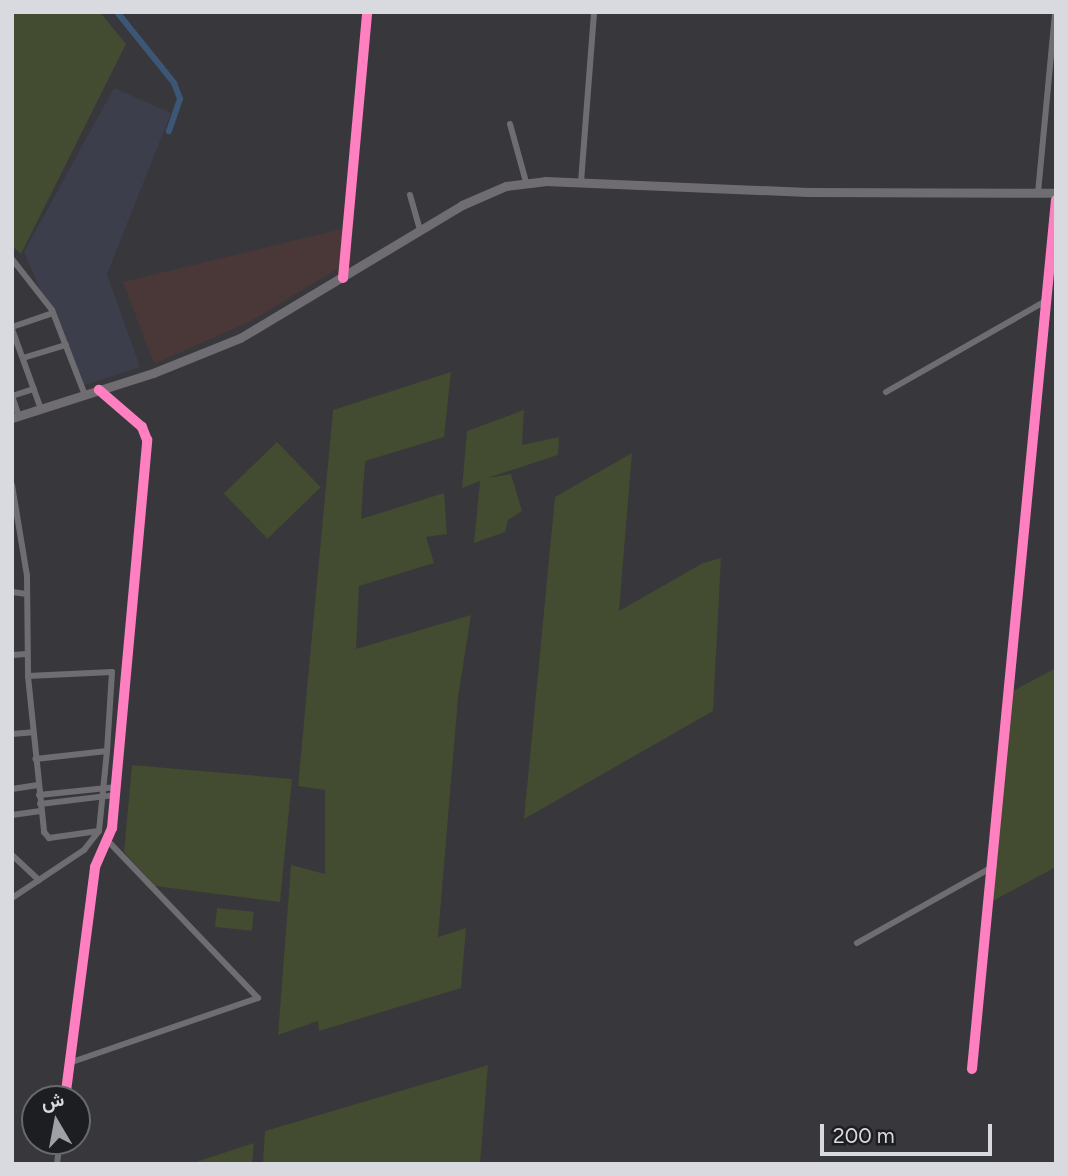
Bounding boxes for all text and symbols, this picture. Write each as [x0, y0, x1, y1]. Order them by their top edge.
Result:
north arrow [21, 1085, 91, 1155]
text: ش [39, 1087, 66, 1114]
scale bar [823, 1110, 995, 1154]
text: 200 m [833, 1123, 895, 1148]

